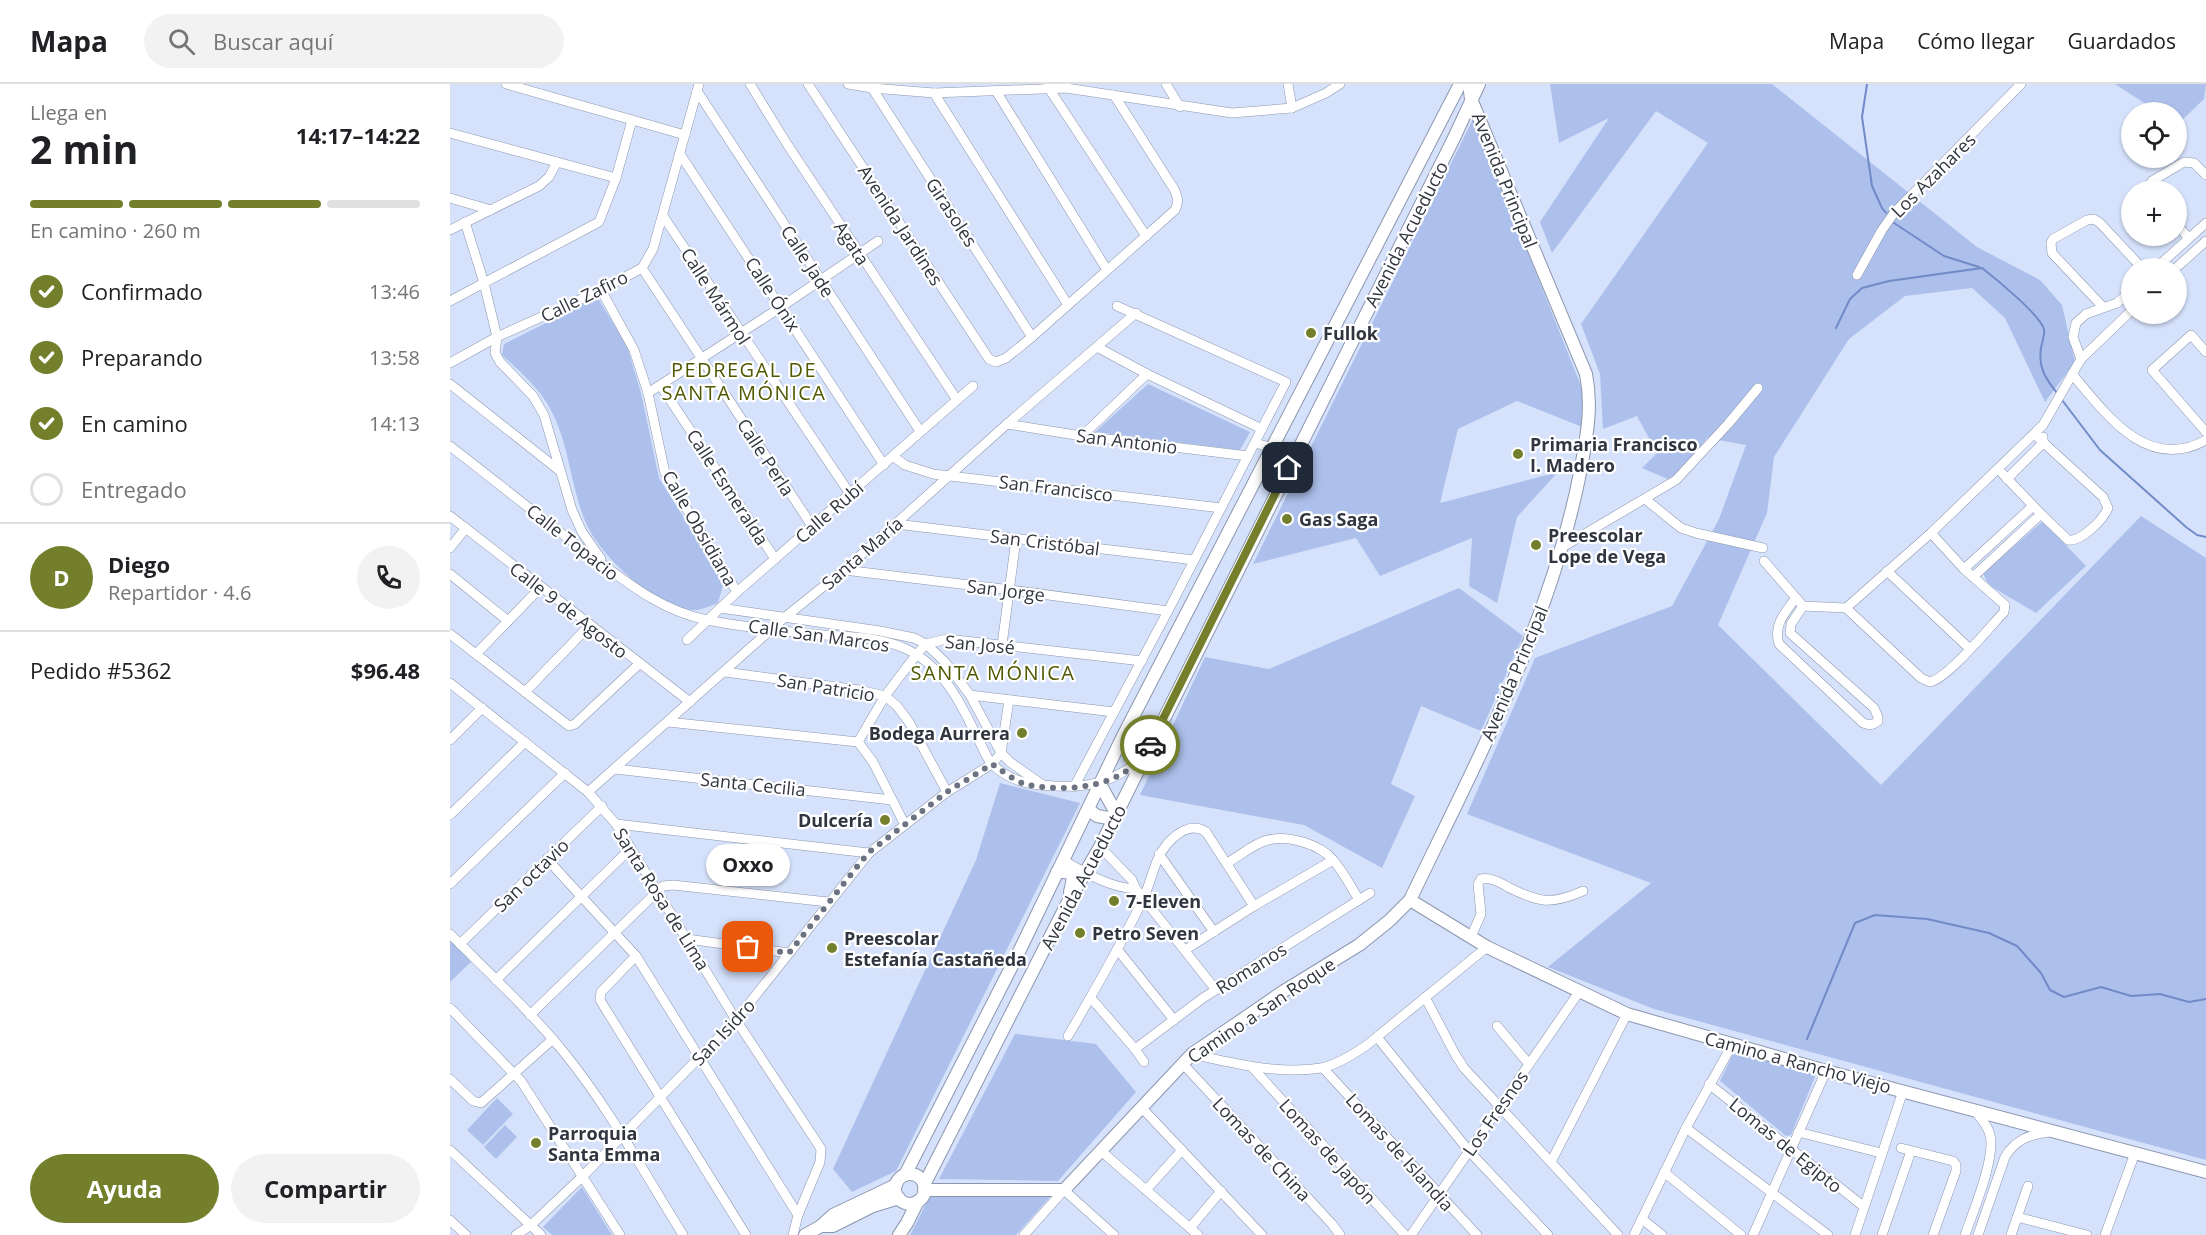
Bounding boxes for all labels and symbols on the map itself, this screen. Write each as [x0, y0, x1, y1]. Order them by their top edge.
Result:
street label: Avenida Principal [1467, 109, 1543, 251]
street label: Los Azahares [1885, 127, 1981, 223]
street label: Avenida Acueducto [1359, 157, 1453, 311]
street label: Avenida Jardines [853, 160, 949, 290]
street label: Girasoles [921, 173, 983, 251]
street label: Agata [829, 217, 875, 269]
street label: Calle Jade [776, 220, 840, 302]
street label: Calle Mármol [676, 243, 756, 349]
street label: Calle Ónix [740, 252, 806, 336]
street label: Calle Zafiro [536, 265, 632, 327]
place label: Fullok [1323, 321, 1379, 345]
marker: Fullok [1304, 326, 1318, 340]
district label: PEDREGAL DE SANTA MÓNICA [662, 356, 826, 406]
street label: Calle Perla [732, 414, 800, 500]
street label: San Antonio [1075, 423, 1179, 459]
street label: Calle Esmeralda [682, 424, 774, 550]
place label: Primaria Francisco I. Madero [1530, 432, 1698, 477]
pin [1262, 442, 1313, 493]
marker: Primaria Francisco I. Madero [1511, 447, 1525, 461]
street label: Calle Obsidiana [657, 466, 743, 590]
street label: San Francisco [998, 469, 1114, 507]
street label: Calle Rubí [790, 475, 869, 548]
street label: Calle Topacio [522, 498, 624, 586]
place label: Gas Saga [1299, 507, 1378, 531]
street label: Santa María [816, 511, 908, 595]
marker: Gas Saga [1280, 512, 1294, 526]
street label: San Cristóbal [989, 523, 1101, 561]
place label: Preescolar Lope de Vega [1548, 523, 1666, 568]
marker: Preescolar Lope de Vega [1529, 538, 1543, 552]
street label: Calle 9 de Agosto [505, 556, 633, 664]
street label: San Jorge [966, 573, 1046, 607]
street label: Avenida Principal [1475, 602, 1553, 744]
street label: Calle San Marcos [747, 613, 891, 657]
street label: San José [944, 629, 1016, 659]
district label: SANTA MÓNICA [911, 659, 1075, 686]
street label: San Patricio [775, 667, 877, 707]
courier [1120, 715, 1180, 775]
place label: Bodega Aurrera [869, 721, 1010, 745]
marker: Bodega Aurrera [1015, 726, 1029, 740]
street label: Santa Cecilia [699, 767, 807, 801]
street label: Avenida Acueducto [1035, 800, 1131, 954]
place label: Dulcería [798, 808, 873, 832]
marker: Dulcería [878, 813, 892, 827]
street label: Santa Rosa de Lima [608, 823, 716, 975]
street label: San octavio [488, 833, 574, 917]
callout: Oxxo [706, 845, 790, 887]
place label: 7-Eleven [1126, 889, 1201, 913]
marker: 7-Eleven [1107, 894, 1121, 908]
pin [722, 921, 773, 972]
place label: Petro Seven [1092, 921, 1199, 945]
place label: Preescolar Estefanía Castañeda [844, 926, 1027, 971]
marker: Petro Seven [1073, 926, 1087, 940]
street label: Romanos [1211, 937, 1291, 999]
marker: Preescolar Estefanía Castañeda [825, 941, 839, 955]
street label: Camino a San Roque [1182, 952, 1340, 1068]
street label: San Isidro [686, 993, 760, 1071]
street label: Camino a Rancho Viejo [1702, 1026, 1894, 1098]
street label: Los Fresnos [1457, 1065, 1533, 1161]
street label: Lomas de Islandia [1341, 1088, 1459, 1216]
street label: Lomas de China [1208, 1092, 1316, 1206]
street label: Lomas de Egipto [1725, 1092, 1847, 1198]
street label: Lomas de Japón [1274, 1093, 1382, 1209]
place label: Parroquia Santa Emma [548, 1121, 660, 1166]
marker: Parroquia Santa Emma [529, 1136, 543, 1150]

